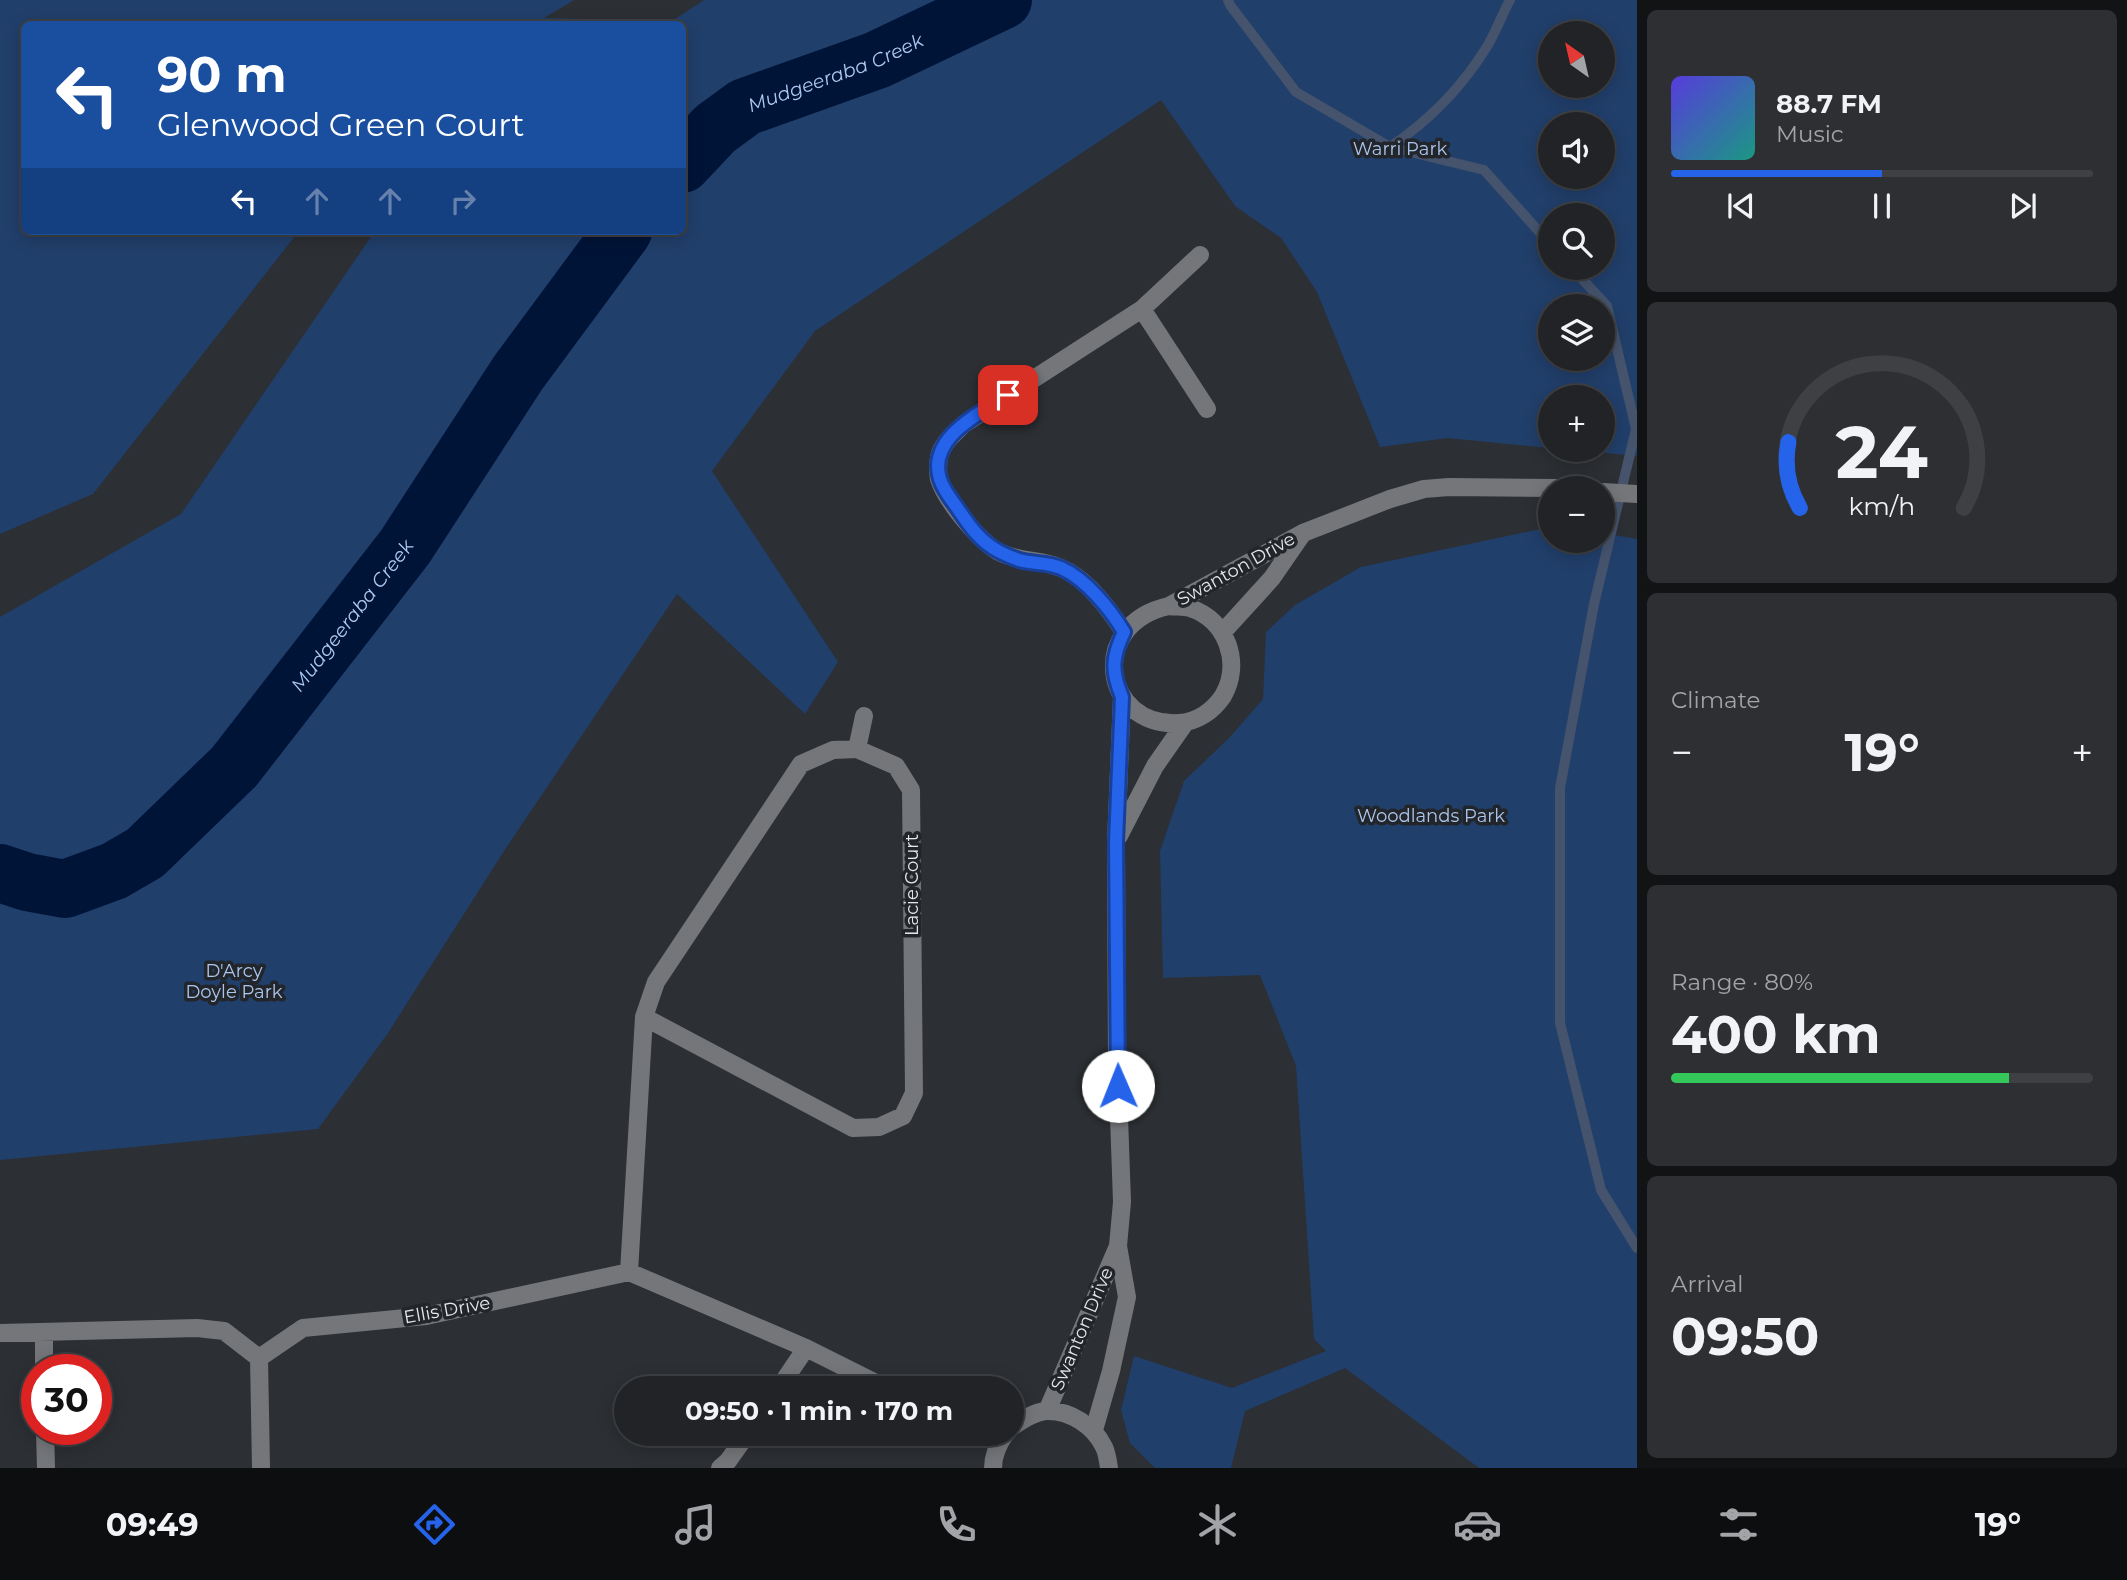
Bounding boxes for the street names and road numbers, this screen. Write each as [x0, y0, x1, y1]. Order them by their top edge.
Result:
street label: Swanton Drive [1173, 527, 1299, 610]
street label: Lacie Court [901, 834, 923, 936]
street label: Swanton Drive [1046, 1264, 1118, 1394]
street label: Ellis Drive [402, 1292, 492, 1328]

